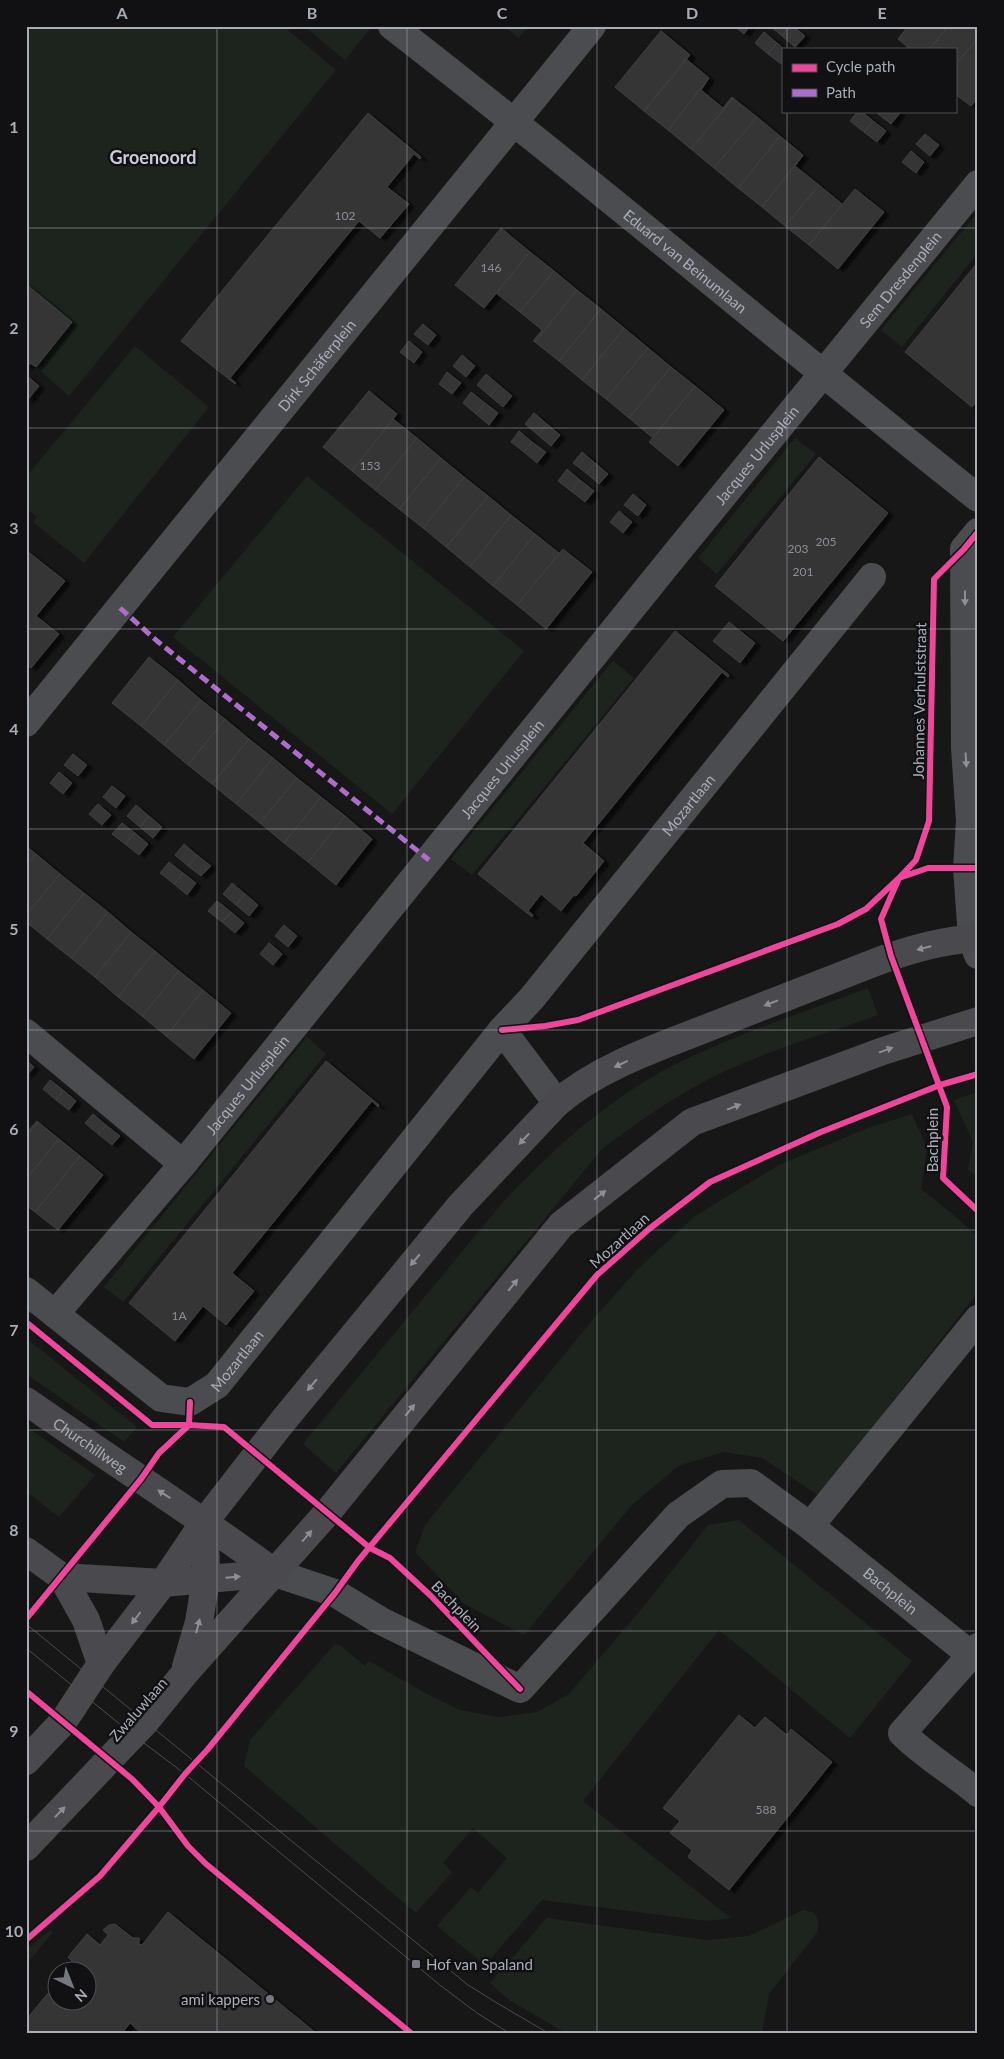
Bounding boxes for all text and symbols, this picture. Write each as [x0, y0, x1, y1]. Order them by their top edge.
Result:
text: A [115, 3, 128, 22]
text: B [307, 3, 317, 22]
text: C [497, 3, 508, 22]
text: D [686, 3, 698, 22]
text: E [877, 3, 887, 22]
legend [782, 48, 956, 112]
text: Cycle path [826, 57, 895, 75]
text: Path [826, 83, 856, 101]
text: 1 [9, 117, 19, 136]
district label: Groenoord [110, 146, 196, 168]
street label: Eduard van Beinumlaan [620, 205, 751, 317]
house number: 102 [335, 208, 355, 223]
street label: Sem Dresdenplein [855, 227, 945, 331]
house number: 146 [481, 260, 501, 275]
street label: Dirk Schäferplein [274, 316, 359, 415]
text: 2 [9, 318, 19, 337]
street label: Jacques Urlusplein [711, 402, 802, 508]
house number: 153 [360, 458, 380, 473]
text: 3 [9, 518, 19, 537]
house number: 205 [816, 534, 836, 549]
house number: 203 [788, 541, 808, 556]
house number: 201 [793, 564, 813, 579]
one-way arrow [961, 590, 969, 606]
street label: Johannes Verhulststraat [909, 622, 929, 780]
street label: Jacques Urlusplein [457, 716, 547, 822]
text: 4 [9, 719, 19, 738]
one-way arrow [962, 752, 970, 768]
street label: Mozartlaan [658, 770, 718, 839]
text: 5 [9, 919, 19, 938]
one-way arrow [917, 944, 932, 952]
one-way arrow [764, 999, 779, 1007]
street label: Jacques Urlusplein [202, 1031, 292, 1138]
one-way arrow [879, 1046, 894, 1054]
one-way arrow [614, 1060, 628, 1068]
one-way arrow [727, 1103, 742, 1111]
street label: Bachplein [923, 1108, 941, 1172]
text: 6 [9, 1119, 19, 1138]
one-way arrow [518, 1132, 530, 1144]
one-way arrow [593, 1190, 606, 1201]
street label: Mozartlaan [585, 1209, 653, 1271]
one-way arrow [410, 1253, 421, 1266]
one-way arrow [507, 1278, 518, 1291]
house number: 1A [171, 1308, 187, 1323]
text: 7 [9, 1320, 19, 1339]
street label: Mozartlaan [207, 1326, 267, 1395]
one-way arrow [306, 1379, 318, 1391]
one-way arrow [405, 1404, 416, 1417]
street label: Churchillweg [50, 1414, 131, 1477]
one-way arrow [157, 1490, 171, 1499]
text: 8 [9, 1520, 19, 1539]
one-way arrow [301, 1529, 312, 1542]
street label: Bachplein [860, 1563, 921, 1618]
one-way arrow [225, 1572, 241, 1580]
street label: Bachplein [428, 1577, 486, 1635]
one-way arrow [131, 1611, 142, 1624]
one-way arrow [194, 1619, 202, 1634]
street label: Zwaluwlaan [106, 1674, 170, 1744]
text: 9 [9, 1721, 19, 1740]
house number: 588 [756, 1802, 776, 1817]
one-way arrow [54, 1806, 66, 1818]
text: 10 [5, 1921, 23, 1940]
place label: Hof van Spaland [426, 1955, 533, 1973]
marker: Hof van Spaland [410, 1958, 422, 1970]
north arrow [48, 1962, 98, 2012]
text: N [71, 1986, 91, 2006]
place label: ami kappers [181, 1990, 260, 2008]
marker: ami kappers [264, 1993, 276, 2005]

